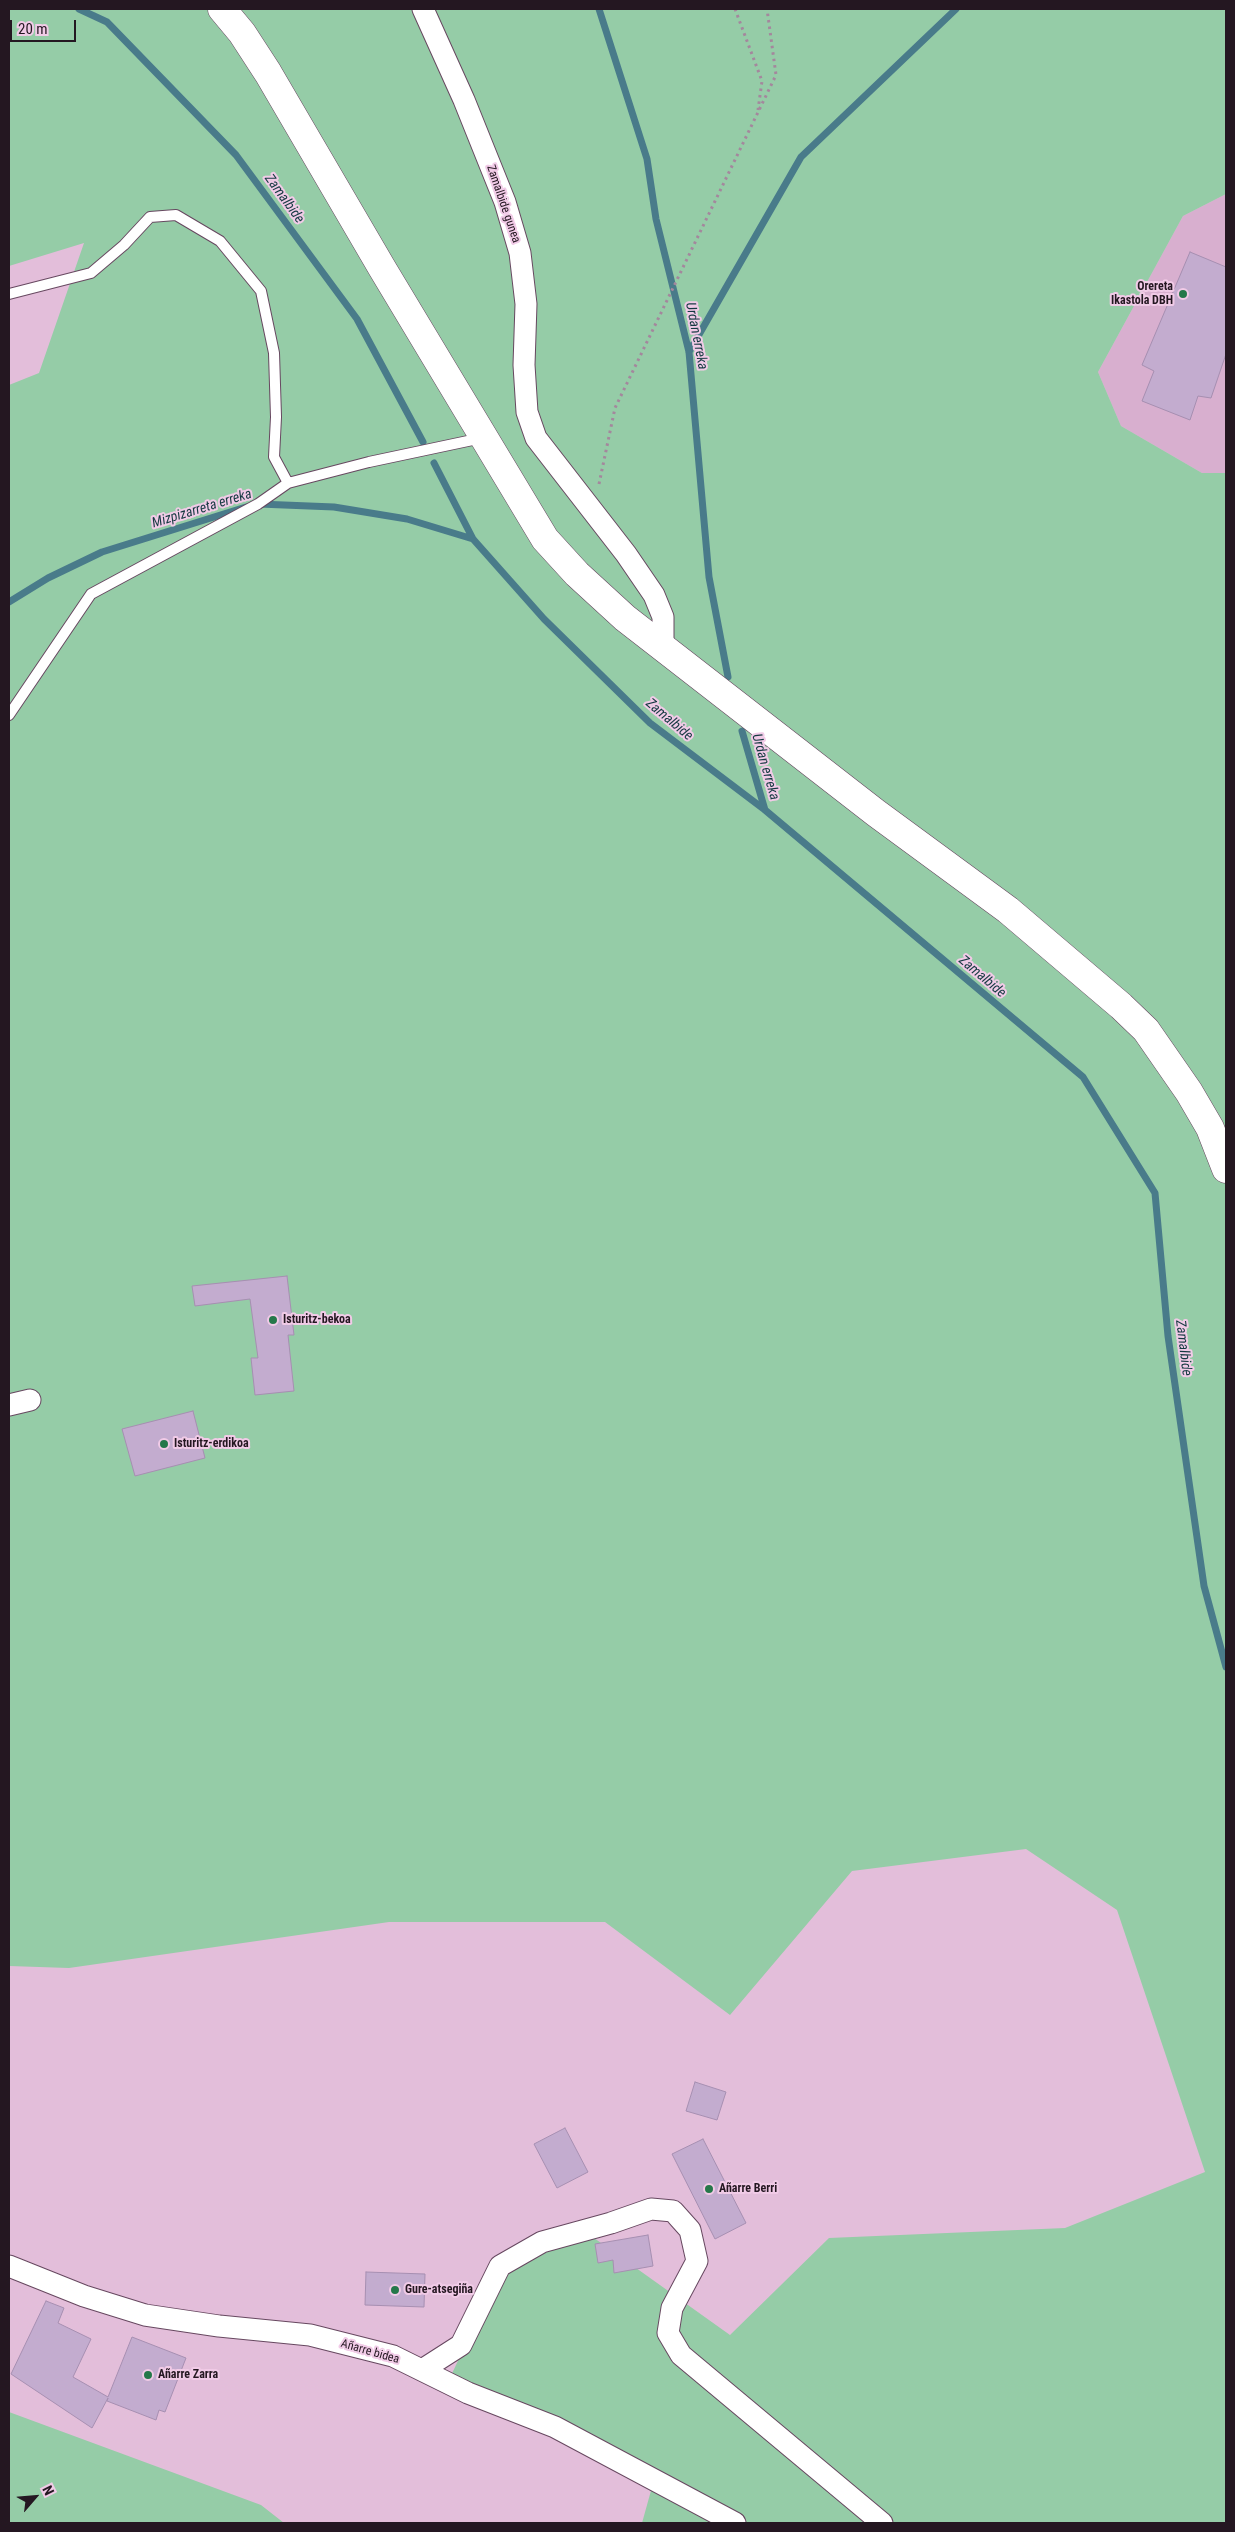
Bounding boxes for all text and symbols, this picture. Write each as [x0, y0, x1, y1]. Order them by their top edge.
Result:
scale bar [12, 10, 79, 42]
text: 20 m [18, 20, 48, 38]
street label: Zamalbide gunea [483, 163, 523, 245]
water label: Zamalbide [261, 171, 307, 227]
place label: Orereta Ikastola DBH [1111, 280, 1173, 308]
marker: Orereta Ikastola DBH [1177, 288, 1189, 300]
water label: Urdan erreka [681, 301, 711, 371]
water label: Mizpizarreta erreka [150, 486, 254, 532]
water label: Zamalbide [642, 695, 696, 745]
water label: Urdan erreka [748, 732, 782, 802]
water label: Zamalbide [955, 952, 1009, 1002]
place label: Isturitz-bekoa [283, 1313, 351, 1327]
marker: Isturitz-bekoa [267, 1314, 279, 1326]
water label: Zamalbide [1171, 1319, 1195, 1377]
place label: Isturitz-erdikoa [174, 1437, 249, 1451]
marker: Isturitz-erdikoa [158, 1438, 170, 1450]
place label: Añarre Berri [719, 2182, 777, 2196]
marker: Añarre Berri [703, 2183, 715, 2195]
place label: Gure-atsegiña [405, 2283, 473, 2297]
marker: Gure-atsegiña [389, 2284, 401, 2296]
street label: Añarre bidea [339, 2337, 401, 2367]
place label: Añarre Zarra [158, 2368, 218, 2382]
marker: Añarre Zarra [142, 2369, 154, 2381]
north arrow [10, 2472, 60, 2522]
text: N [39, 2483, 57, 2498]

